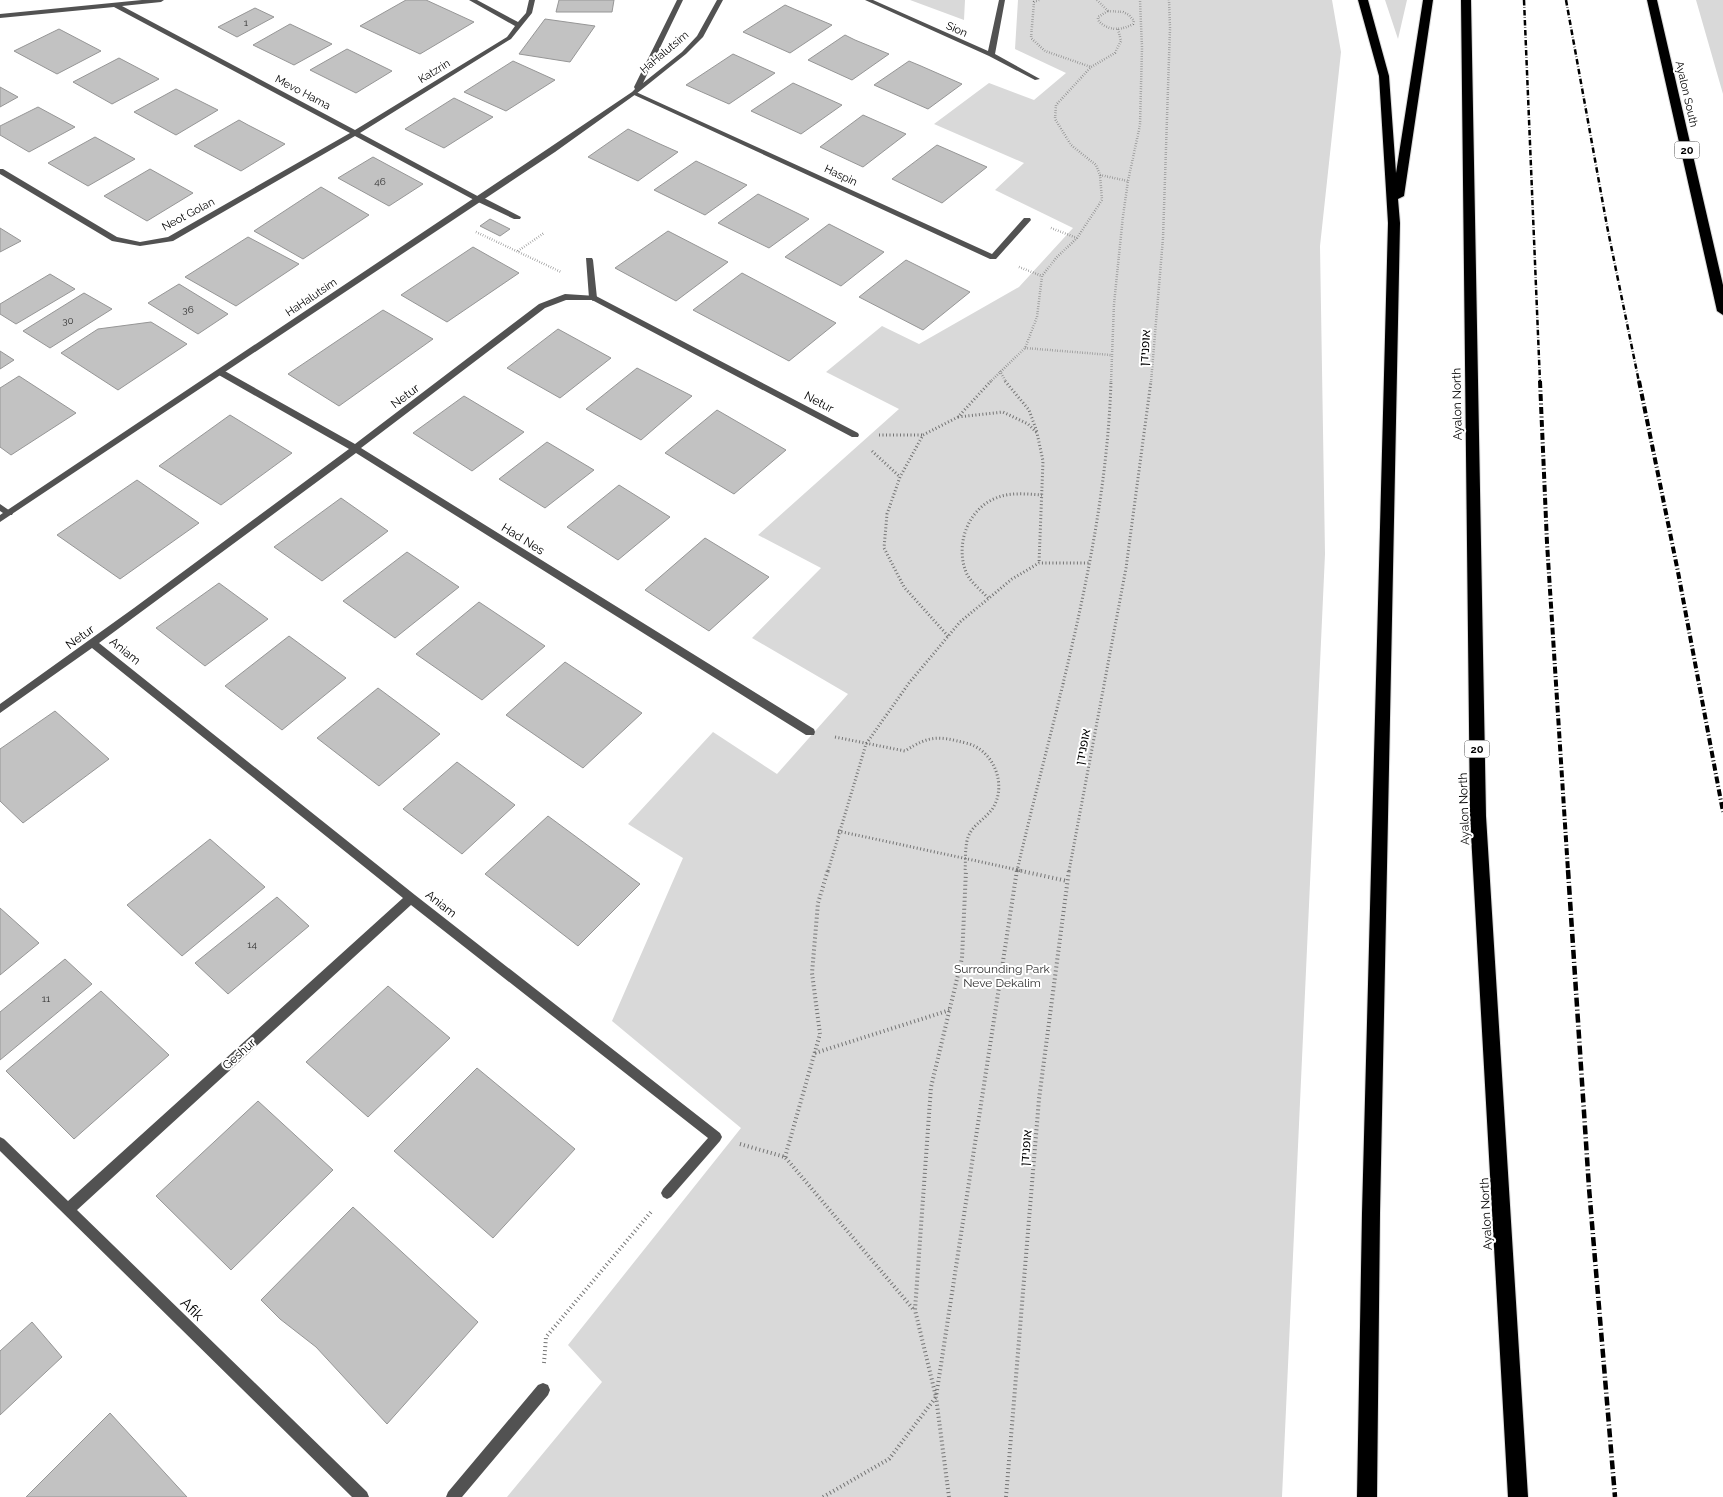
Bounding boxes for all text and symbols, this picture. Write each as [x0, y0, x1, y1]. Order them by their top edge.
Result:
house number: 1 [244, 17, 249, 28]
street label: Sion [944, 19, 970, 40]
street label: HaHalutsim [637, 28, 691, 76]
street label: Katzrin [416, 57, 452, 86]
street label: Ayalon South [1673, 60, 1700, 128]
street label: Mevo Hama [273, 72, 333, 113]
road number: 20 [1674, 142, 1700, 158]
street label: Haspin [822, 162, 859, 189]
house number: 46 [374, 176, 386, 187]
street label: Neot Golan [160, 195, 217, 234]
street label: HaHalutsim [283, 275, 339, 319]
house number: 36 [182, 304, 194, 315]
house number: 30 [62, 315, 74, 326]
street label: אופנידן [1137, 329, 1153, 367]
street label: Ayalon North [1449, 368, 1465, 440]
street label: Netur [388, 380, 422, 411]
street label: Netur [802, 388, 837, 416]
street label: Had Nes [499, 520, 547, 558]
street label: Netur [63, 622, 97, 652]
street label: Aniam [107, 634, 143, 668]
street label: אופנידן [1073, 727, 1093, 766]
road number: 20 [1464, 741, 1490, 758]
street label: Ayalon North [1456, 772, 1472, 846]
street label: Aniam [423, 888, 459, 920]
house number: 14 [247, 939, 257, 950]
park label: Surrounding Park Neve Dekalim [954, 962, 1051, 990]
house number: 11 [42, 993, 51, 1004]
street label: Geshur [220, 1035, 259, 1073]
street label: אופנידן [1017, 1129, 1035, 1167]
street label: Ayalon North [1477, 1177, 1495, 1251]
street label: Afik [177, 1294, 207, 1324]

